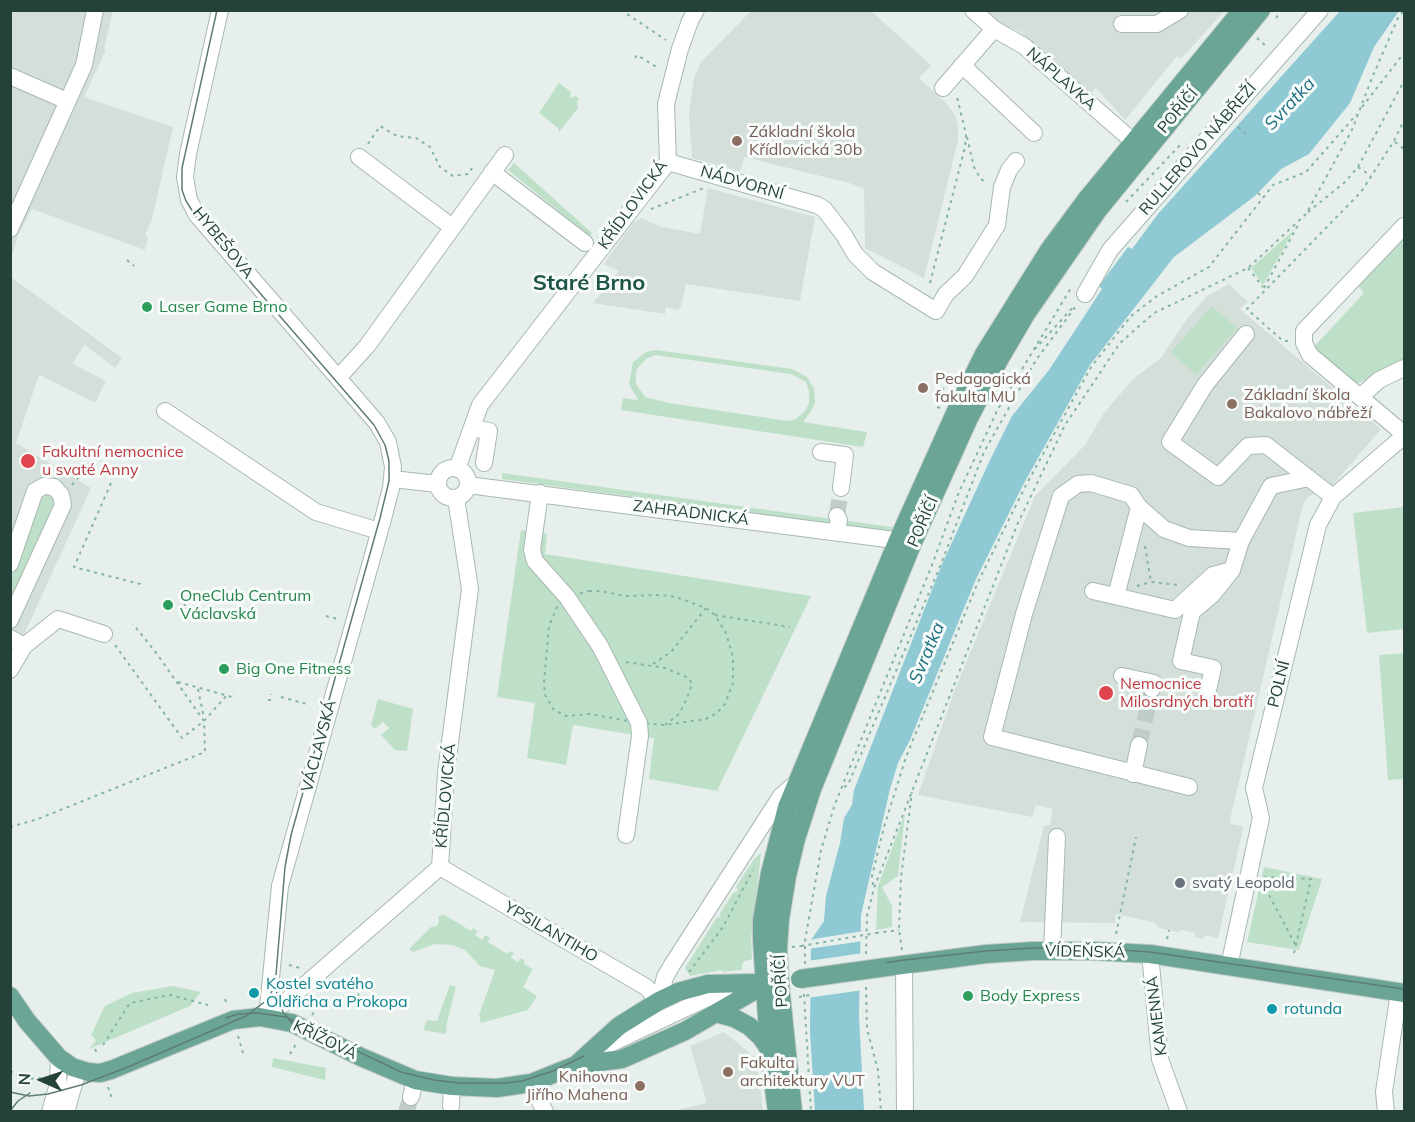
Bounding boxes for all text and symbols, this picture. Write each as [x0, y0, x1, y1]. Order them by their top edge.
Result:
street label: NÁPLAVKA [1022, 44, 1100, 114]
water label: Svratka [1260, 73, 1320, 135]
street label: RULLEROVO NÁBŘEŽÍ [1135, 79, 1261, 219]
street label: POŘÍČÍ [1154, 85, 1202, 137]
place label: Základní škola Křídlovická 30b [749, 122, 862, 160]
marker: Základní škola Křídlovická 30b [730, 134, 744, 148]
street label: KŘÍDLOVICKÁ [594, 157, 672, 253]
street label: NÁDVORNÍ [698, 162, 786, 204]
street label: HYBEŠOVA [188, 203, 258, 283]
district label: Staré Brno [533, 270, 645, 296]
place label: Laser Game Brno [159, 297, 287, 317]
marker: Laser Game Brno [140, 300, 154, 314]
place label: Pedagogická fakulta MU [935, 369, 1031, 407]
marker: Pedagogická fakulta MU [916, 381, 930, 395]
place label: Základní škola Bakalovo nábřeží [1244, 385, 1372, 423]
marker: Základní škola Bakalovo nábřeží [1225, 397, 1239, 411]
place label: Fakultní nemocnice u svaté Anny [42, 442, 183, 480]
marker: Fakultní nemocnice u svaté Anny [19, 452, 37, 470]
street label: POŘÍČÍ [903, 494, 943, 550]
street label: ZAHRADNICKÁ [632, 496, 750, 530]
place label: OneClub Centrum Václavská [180, 586, 311, 624]
marker: OneClub Centrum Václavská [161, 598, 175, 612]
water label: Svratka [905, 619, 949, 687]
place label: Big One Fitness [236, 659, 351, 679]
street label: POLNÍ [1264, 659, 1294, 709]
marker: Big One Fitness [217, 662, 231, 676]
place label: Nemocnice Milosrdných bratří [1120, 674, 1253, 712]
marker: Nemocnice Milosrdných bratří [1097, 684, 1115, 702]
street label: VÁCLAVSKÁ [297, 698, 341, 794]
street label: KŘÍDLOVICKÁ [432, 743, 460, 849]
place label: svatý Leopold [1192, 873, 1295, 893]
marker: svatý Leopold [1173, 876, 1187, 890]
street label: YPSILANTIHO [501, 897, 601, 967]
street label: VÍDEŇSKÁ [1045, 942, 1125, 962]
street label: POŘÍČÍ [770, 954, 792, 1008]
place label: Kostel svatého Oldřicha a Prokopa [266, 974, 408, 1012]
street label: KAMENNÁ [1143, 975, 1171, 1057]
marker: Kostel svatého Oldřicha a Prokopa [247, 986, 261, 1000]
place label: Body Express [980, 986, 1080, 1006]
marker: Body Express [961, 989, 975, 1003]
place label: rotunda [1284, 999, 1342, 1019]
marker: rotunda [1265, 1002, 1279, 1016]
street label: KŘÍŽOVÁ [290, 1016, 360, 1064]
north arrow [12, 1050, 72, 1110]
place label: Fakulta architektury VUT [740, 1053, 865, 1091]
marker: Fakulta architektury VUT [721, 1065, 735, 1079]
place label: Knihovna Jiřího Mahena [526, 1067, 628, 1105]
text: N [14, 1072, 34, 1086]
marker: Knihovna Jiřího Mahena [633, 1079, 647, 1093]

